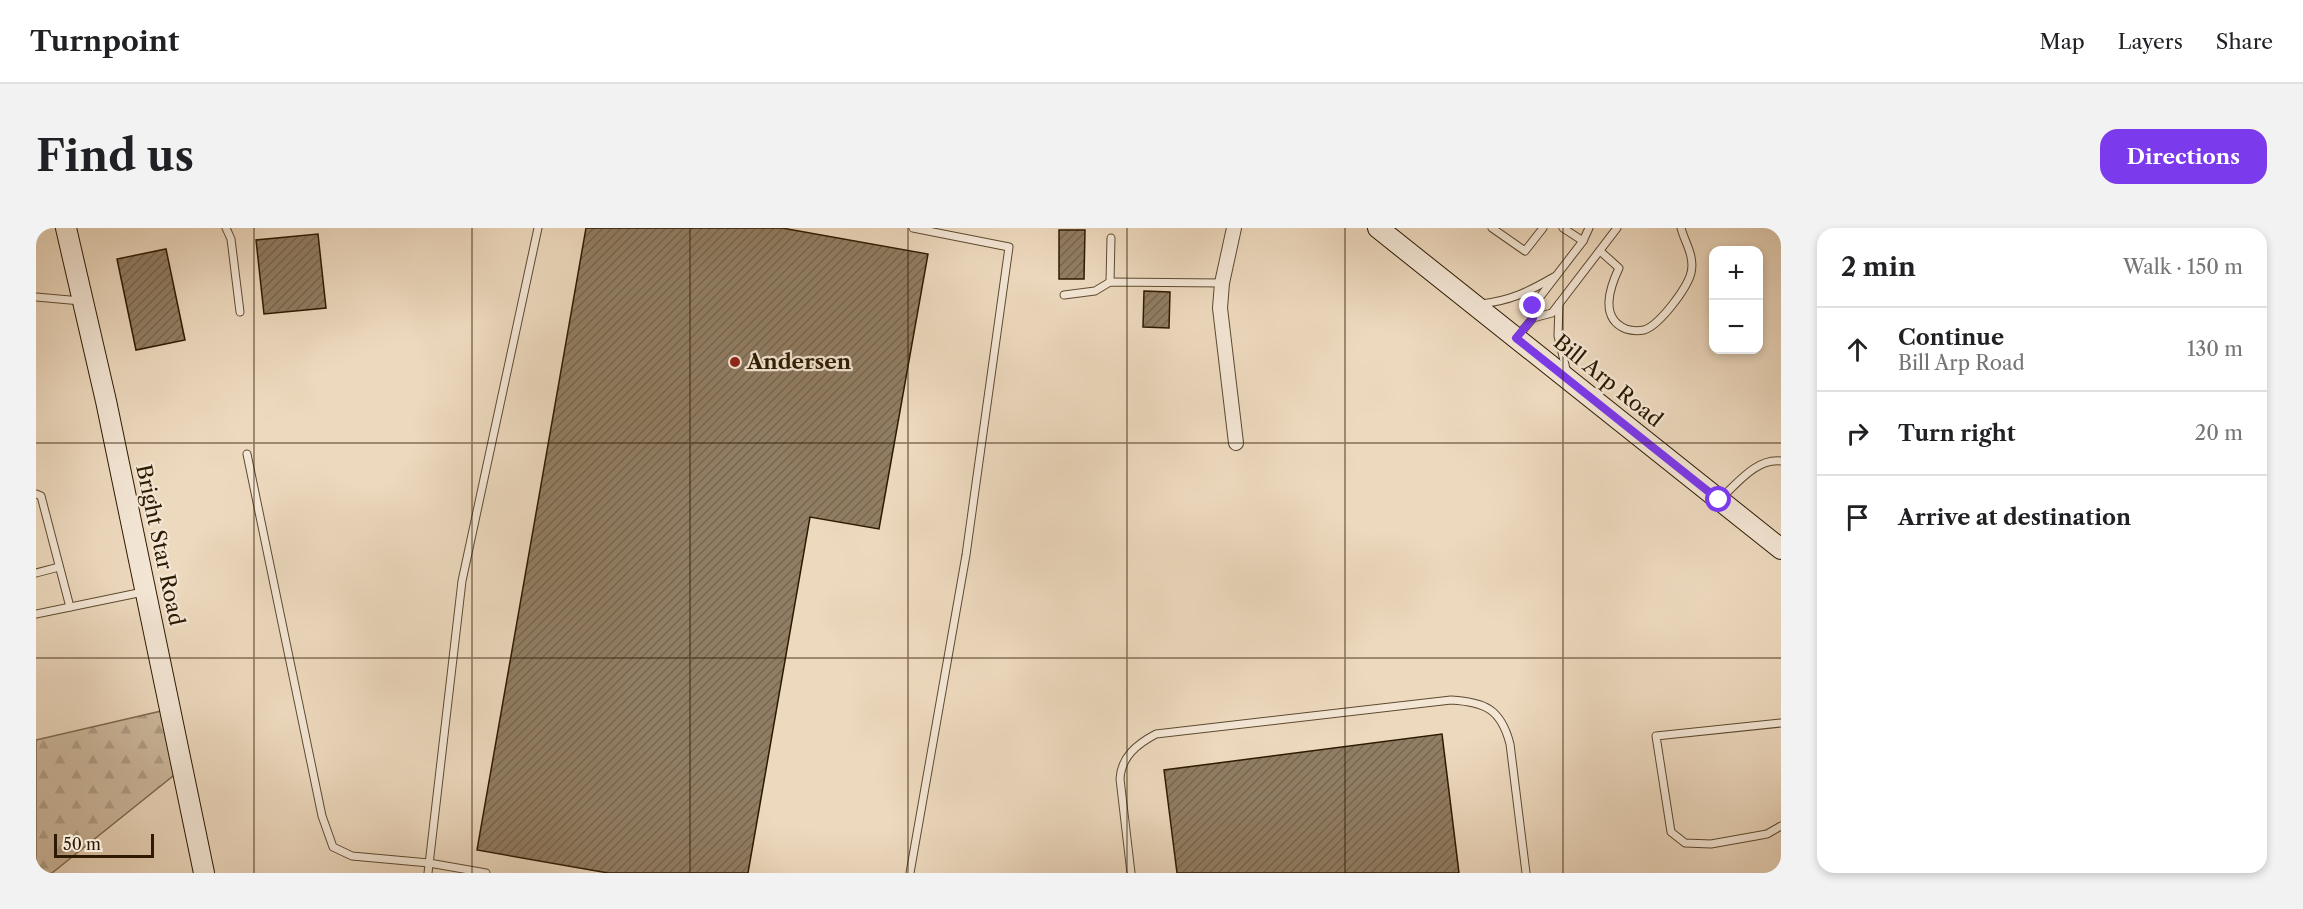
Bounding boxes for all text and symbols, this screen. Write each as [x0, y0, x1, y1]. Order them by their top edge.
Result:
text: Turnpoint [30, 24, 179, 58]
text: Map [2040, 29, 2085, 54]
text: Layers [2118, 29, 2183, 54]
text: Share [2216, 29, 2273, 54]
button: Directions [2100, 129, 2267, 184]
text: Find us [36, 130, 194, 182]
map controls [1709, 246, 1763, 354]
button: + [1709, 246, 1763, 300]
text: 2 min [1841, 251, 1916, 283]
text: Walk · 150 m [2123, 255, 2243, 279]
route end [1519, 292, 1545, 318]
button: − [1709, 300, 1763, 354]
text: Continue [1898, 324, 2004, 351]
street label: Bill Arp Road [1549, 329, 1668, 432]
icon: ahead [1841, 333, 1874, 366]
text: 130 m [2187, 337, 2243, 361]
place label: Andersen [746, 349, 852, 374]
text: Bill Arp Road [1898, 351, 2025, 375]
marker: Andersen [728, 355, 742, 369]
icon: right [1841, 417, 1874, 450]
text: Turn right [1898, 420, 2016, 447]
text: 20 m [2195, 421, 2243, 445]
street label: Bright Star Road [131, 462, 190, 628]
route start [1705, 486, 1731, 512]
icon: arrive [1841, 501, 1874, 534]
text: Arrive at destination [1898, 504, 2131, 531]
scale bar [54, 831, 154, 858]
text: 50 m [63, 834, 101, 854]

